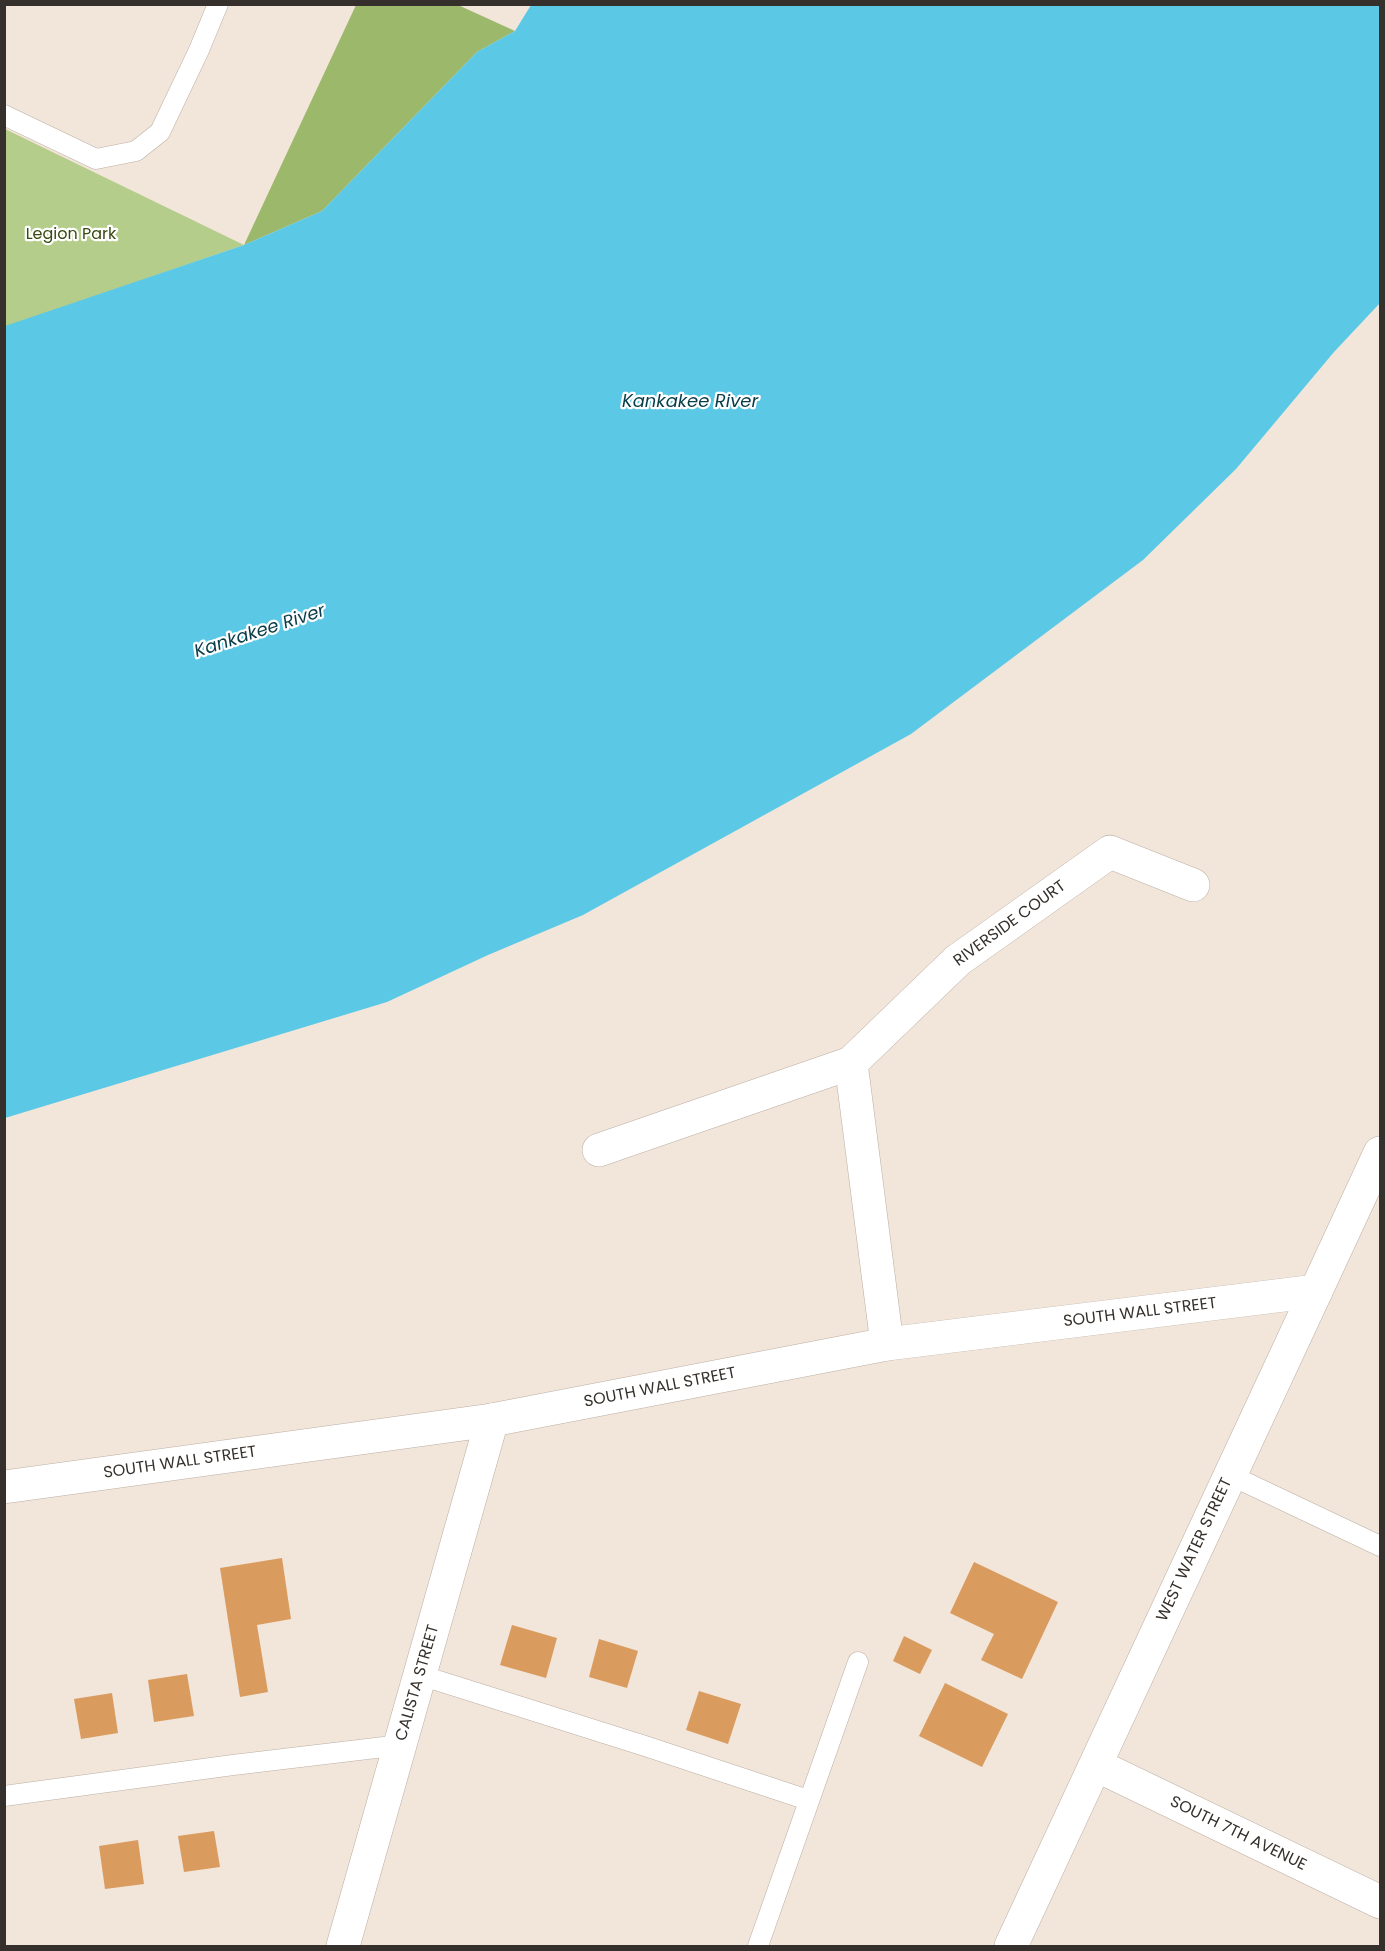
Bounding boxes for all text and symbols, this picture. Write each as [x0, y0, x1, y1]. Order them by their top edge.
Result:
park label: Legion Park [26, 225, 116, 245]
water label: Kankakee River [622, 391, 758, 413]
water label: Kankakee River [192, 601, 328, 663]
street label: RIVERSIDE COURT [950, 877, 1070, 971]
street label: SOUTH WALL STREET [1062, 1294, 1218, 1332]
street label: SOUTH WALL STREET [583, 1364, 737, 1412]
street label: SOUTH WALL STREET [102, 1443, 258, 1483]
street label: WEST WATER STREET [1153, 1475, 1237, 1625]
street label: CALISTA STREET [392, 1623, 444, 1743]
street label: SOUTH 7TH AVENUE [1167, 1793, 1309, 1875]

